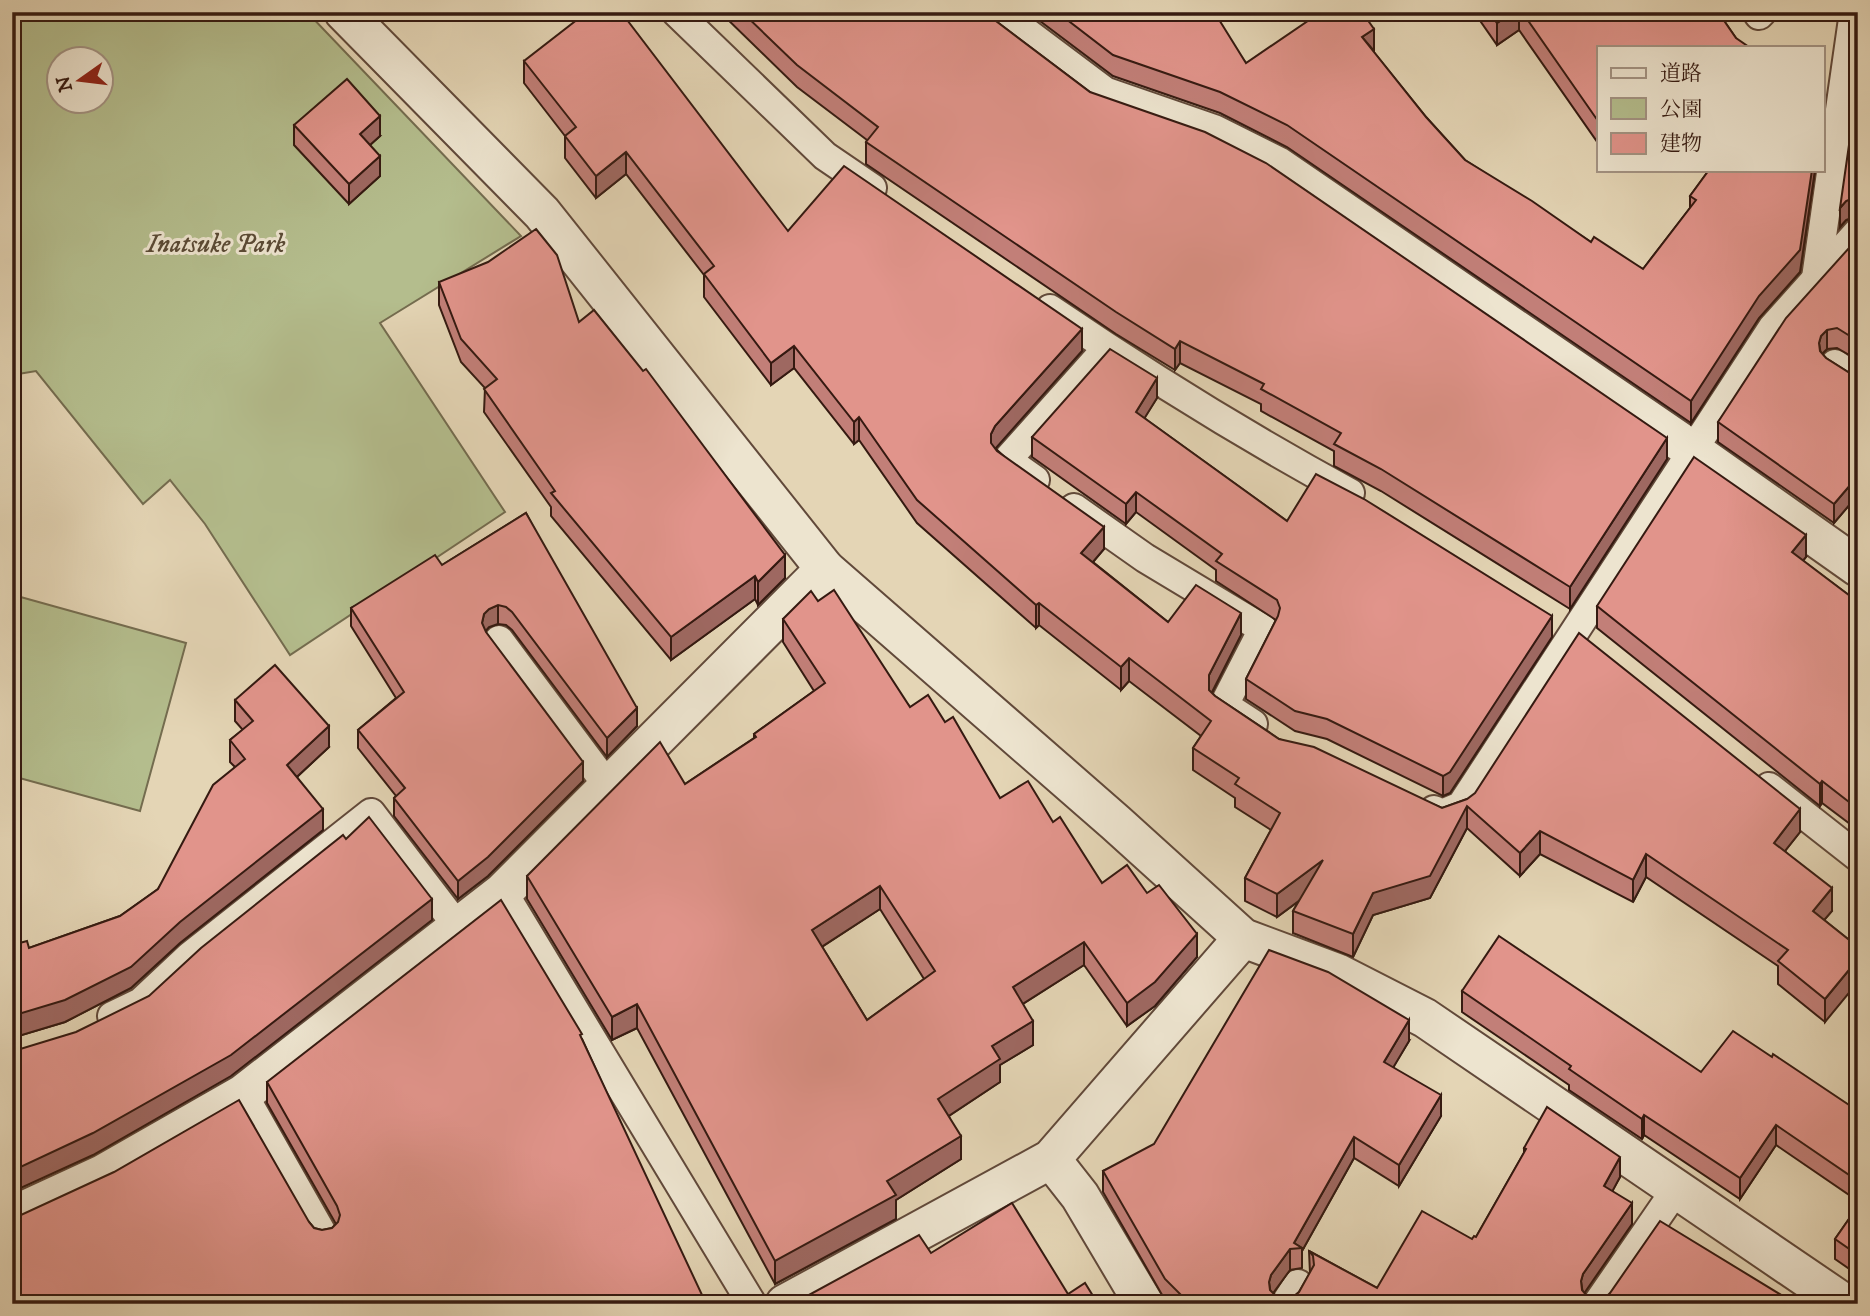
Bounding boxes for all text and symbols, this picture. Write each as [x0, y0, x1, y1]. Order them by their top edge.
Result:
north arrow [46, 46, 116, 116]
legend [1597, 46, 1825, 172]
text: 道路 [1660, 61, 1702, 87]
text: N [52, 73, 78, 94]
text: 公園 [1660, 97, 1702, 123]
text: 建物 [1660, 131, 1702, 157]
park label: Inatsuke Park [145, 228, 285, 261]

